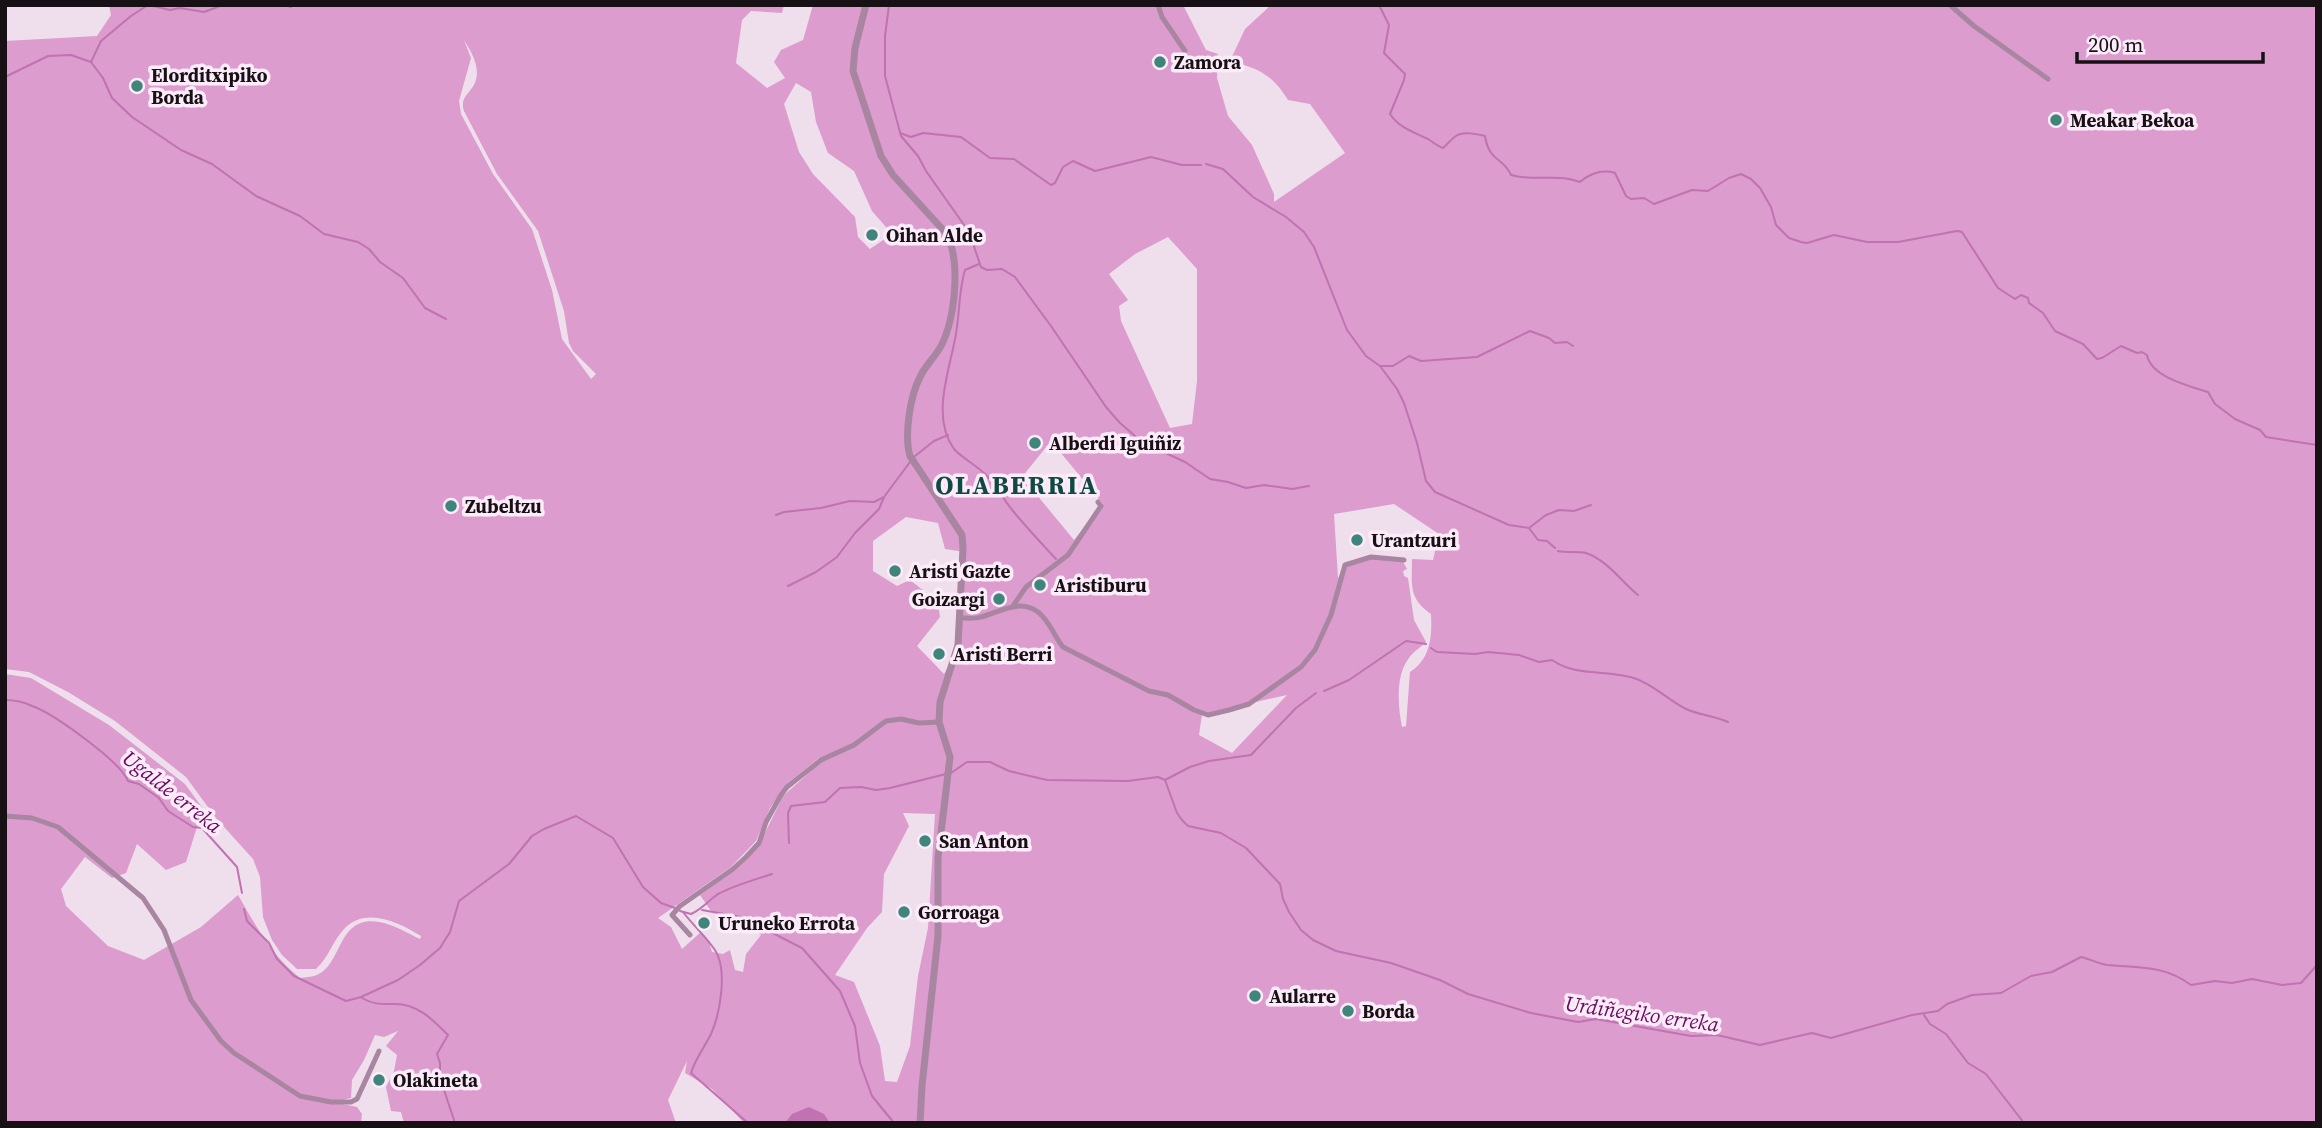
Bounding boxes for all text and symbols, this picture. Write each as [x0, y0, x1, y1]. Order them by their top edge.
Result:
scale bar [2077, 21, 2262, 65]
text: 200 m [2088, 30, 2143, 59]
place label: Zamora [1174, 49, 1242, 75]
marker: Zamora [1152, 54, 1168, 70]
place label: Elorditxipiko Borda [151, 62, 268, 110]
marker: Elorditxipiko Borda [129, 78, 145, 94]
place label: Meakar Bekoa [2070, 107, 2195, 133]
marker: Meakar Bekoa [2048, 112, 2064, 128]
place label: Oihan Alde [886, 222, 983, 248]
marker: Oihan Alde [864, 227, 880, 243]
place label: Alberdi Iguiñiz [1049, 430, 1181, 456]
marker: Alberdi Iguiñiz [1027, 435, 1043, 451]
district label: OLABERRIA [935, 467, 1099, 503]
place label: Zubeltzu [465, 493, 542, 519]
marker: Zubeltzu [443, 498, 459, 514]
place label: Urantzuri [1371, 527, 1457, 553]
marker: Urantzuri [1349, 532, 1365, 548]
place label: Aristi Gazte [909, 558, 1011, 584]
marker: Aristi Gazte [887, 563, 903, 579]
place label: Aristiburu [1054, 572, 1147, 598]
marker: Aristiburu [1032, 577, 1048, 593]
place label: Goizargi [912, 586, 985, 612]
marker: Goizargi [991, 591, 1007, 607]
place label: Aristi Berri [953, 641, 1052, 667]
marker: Aristi Berri [931, 646, 947, 662]
water label: Ugalde erreka [116, 743, 228, 840]
place label: San Anton [939, 828, 1029, 854]
marker: San Anton [917, 833, 933, 849]
place label: Gorroaga [918, 899, 1000, 925]
marker: Gorroaga [896, 904, 912, 920]
place label: Uruneko Errota [718, 910, 856, 936]
marker: Uruneko Errota [696, 915, 712, 931]
place label: Aularre [1269, 983, 1336, 1009]
marker: Aularre [1247, 988, 1263, 1004]
water label: Urdiñegiko erreka [1563, 988, 1721, 1039]
place label: Borda [1362, 998, 1416, 1024]
marker: Borda [1340, 1003, 1356, 1019]
place label: Olakineta [393, 1067, 479, 1093]
marker: Olakineta [371, 1072, 387, 1088]

